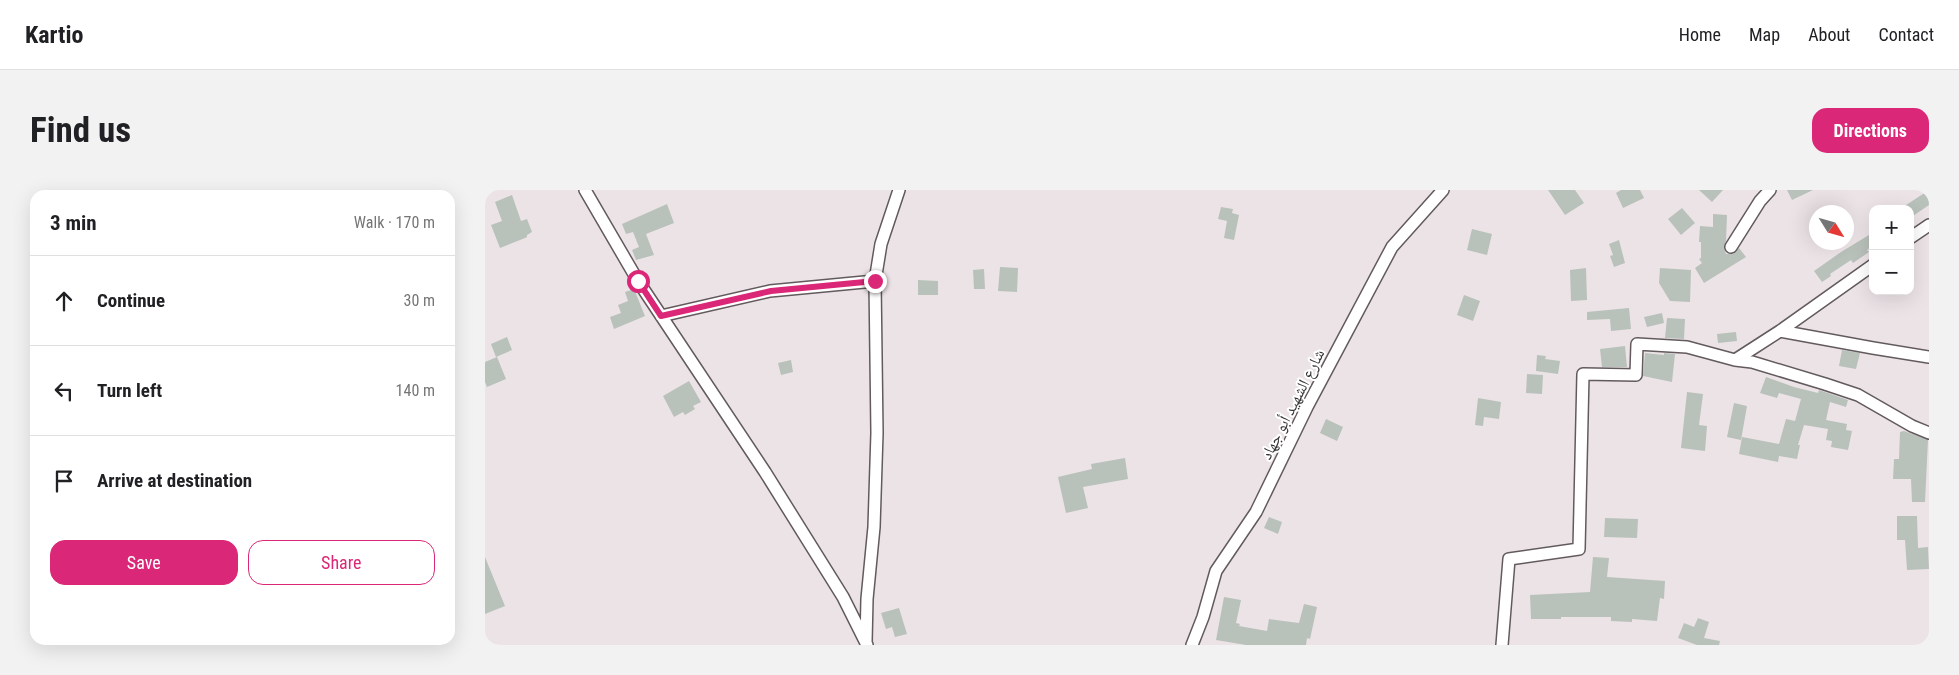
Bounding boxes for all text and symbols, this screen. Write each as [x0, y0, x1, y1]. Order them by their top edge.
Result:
text: Kartio [25, 21, 83, 49]
text: Home [1679, 24, 1721, 45]
text: Map [1749, 24, 1780, 45]
text: About [1808, 24, 1850, 45]
text: Contact [1878, 24, 1934, 45]
button: Directions [1812, 108, 1929, 153]
text: Find us [30, 110, 131, 151]
north arrow [1809, 205, 1854, 250]
map controls [1869, 205, 1914, 295]
button: + [1869, 205, 1914, 250]
text: 3 min [50, 211, 97, 235]
text: Walk · 170 m [354, 213, 435, 232]
button: − [1869, 250, 1914, 295]
route start [627, 270, 650, 293]
route end [864, 270, 887, 293]
icon: ahead [50, 287, 78, 315]
text: Continue [97, 289, 165, 312]
text: 30 m [403, 291, 435, 310]
street label: شارع الشهيد أبو جهاد [1256, 346, 1329, 463]
icon: left [50, 377, 78, 405]
text: Turn left [97, 379, 162, 402]
text: 140 m [396, 381, 435, 400]
icon: arrive [50, 467, 78, 495]
text: Arrive at destination [97, 469, 252, 492]
button: Save [50, 540, 238, 585]
button: Share [248, 540, 435, 585]

